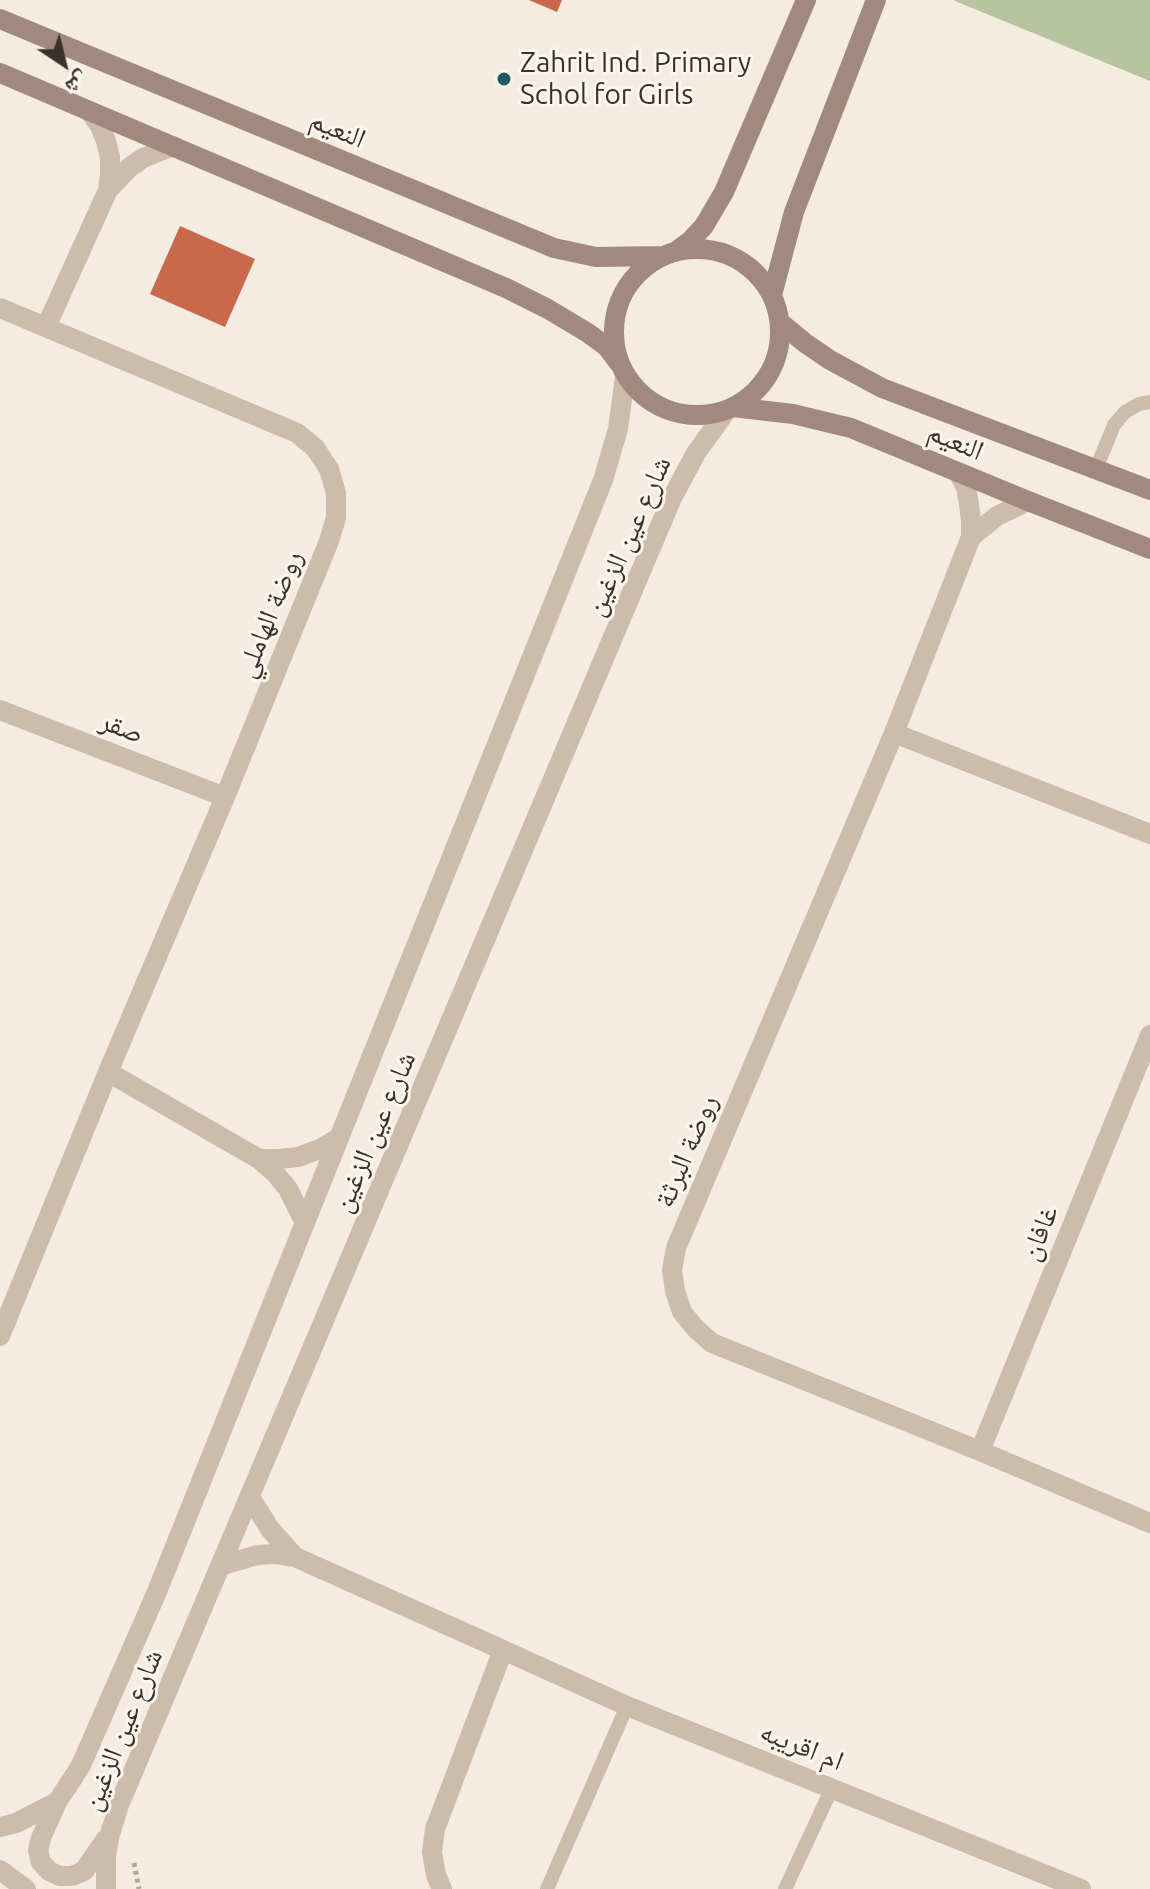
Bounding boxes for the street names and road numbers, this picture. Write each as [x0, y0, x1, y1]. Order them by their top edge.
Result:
street label: النعيم [305, 102, 371, 156]
street label: النعيم [923, 414, 989, 468]
street label: شارع عين الزغين [578, 451, 678, 621]
street label: روضة الهاملي [228, 545, 310, 683]
street label: صقر [95, 703, 149, 751]
street label: شارع عين الزغين [325, 1047, 423, 1217]
street label: روضة البرثة [647, 1090, 725, 1212]
street label: غافان [1013, 1201, 1065, 1265]
street label: شارع عين الزغين [74, 1644, 170, 1816]
street label: ام اقريبه [755, 1714, 849, 1778]

